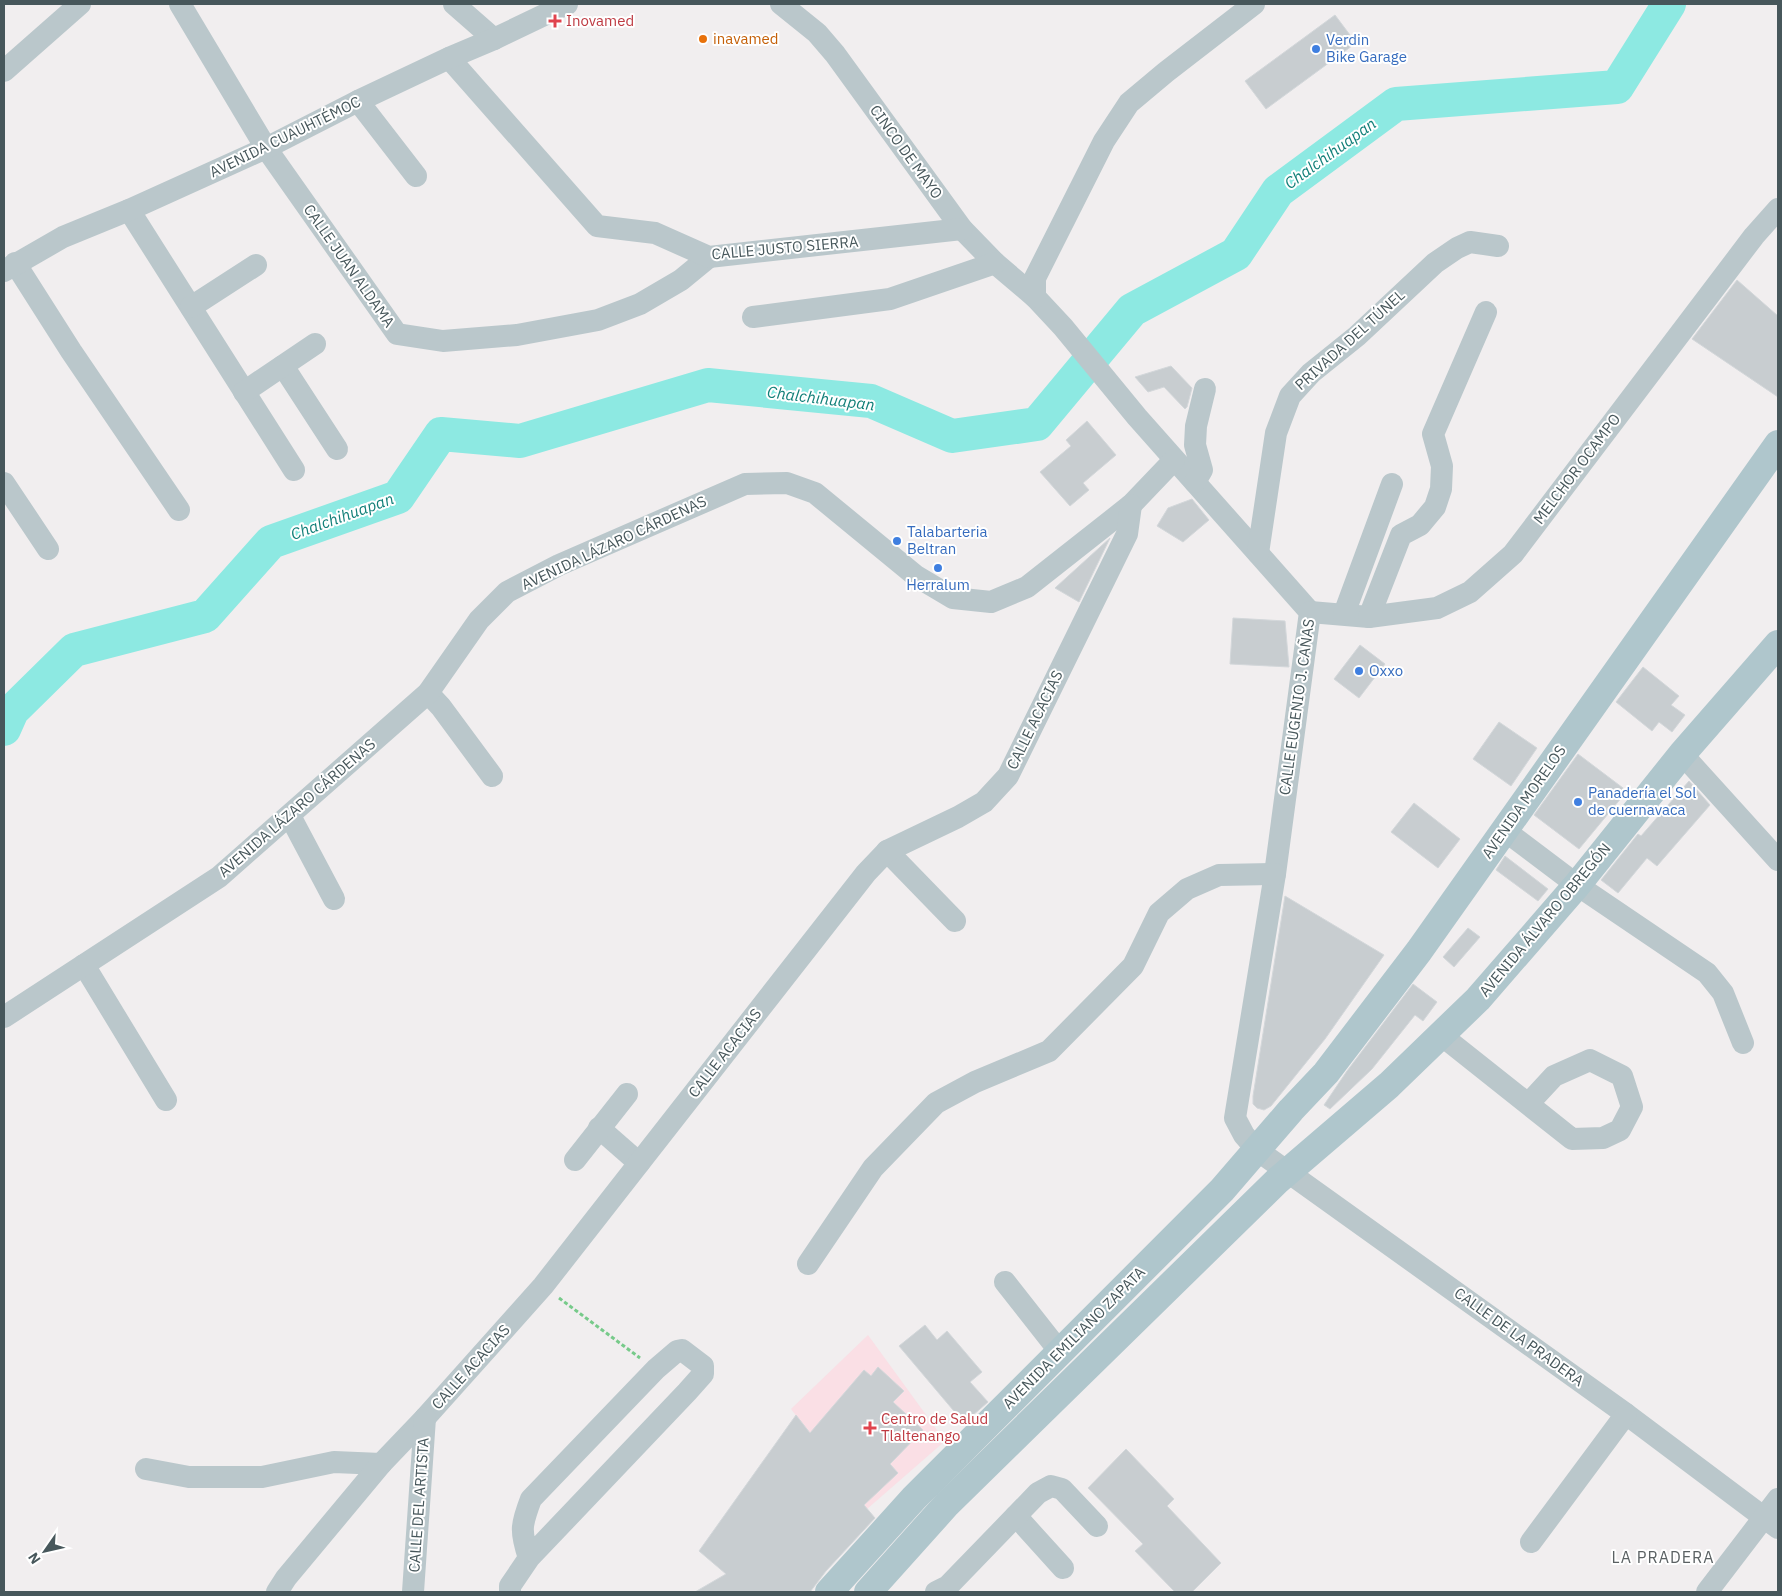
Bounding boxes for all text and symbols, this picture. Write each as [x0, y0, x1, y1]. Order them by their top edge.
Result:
place label: Inovamed [566, 11, 634, 30]
marker: Inovamed [548, 14, 562, 28]
place label: inavamed [713, 29, 778, 48]
place label: Verdin Bike Garage [1326, 30, 1407, 66]
marker: inavamed [697, 33, 709, 45]
marker: Verdin Bike Garage [1310, 43, 1322, 55]
street label: AVENIDA CUAUHTÉMOC [206, 92, 363, 181]
street label: CINCO DE MAYO [866, 101, 947, 202]
water label: Chalchihuapan [1280, 113, 1380, 193]
street label: CALLE JUAN ALDAMA [300, 200, 399, 331]
street label: CALLE JUSTO SIERRA [711, 232, 860, 263]
street label: PRIVADA DEL TÚNEL [1291, 285, 1409, 394]
water label: Chalchihuapan [766, 381, 876, 415]
street label: MELCHOR OCAMPO [1529, 410, 1624, 528]
water label: Chalchihuapan [288, 488, 396, 544]
street label: AVENIDA LÁZARO CÁRDENAS [518, 491, 709, 594]
place label: Talabarteria Beltran [907, 522, 988, 558]
marker: Talabarteria Beltran [891, 535, 903, 547]
marker: Herralum [932, 562, 944, 574]
place label: Herralum [906, 575, 970, 594]
street label: CALLE EUGENIO J. CAÑAS [1275, 618, 1318, 796]
place label: Oxxo [1369, 661, 1403, 680]
marker: Oxxo [1353, 665, 1365, 677]
street label: CALLE ACACIAS [1002, 667, 1067, 772]
street label: AVENIDA LÁZARO CÁRDENAS [214, 734, 379, 881]
street label: AVENIDA MORELOS [1477, 741, 1570, 862]
place label: Panadería el Sol de cuernavaca [1588, 783, 1696, 819]
marker: Panadería el Sol de cuernavaca [1572, 796, 1584, 808]
street label: AVENIDA ÁLVARO OBREGÓN [1475, 839, 1615, 1000]
street label: CALLE ACACIAS [684, 1004, 765, 1101]
street label: AVENIDA EMILIANO ZAPATA [998, 1262, 1149, 1413]
street label: CALLE DE LA PRADERA [1451, 1283, 1588, 1390]
street label: CALLE ACACIAS [427, 1320, 514, 1413]
place label: Centro de Salud Tlaltenango [881, 1409, 988, 1445]
marker: Centro de Salud Tlaltenango [863, 1421, 877, 1435]
street label: CALLE DEL ARTISTA [404, 1436, 433, 1573]
north arrow [20, 1526, 70, 1576]
district label: LA PRADERA [1611, 1547, 1715, 1567]
text: N [24, 1549, 45, 1568]

